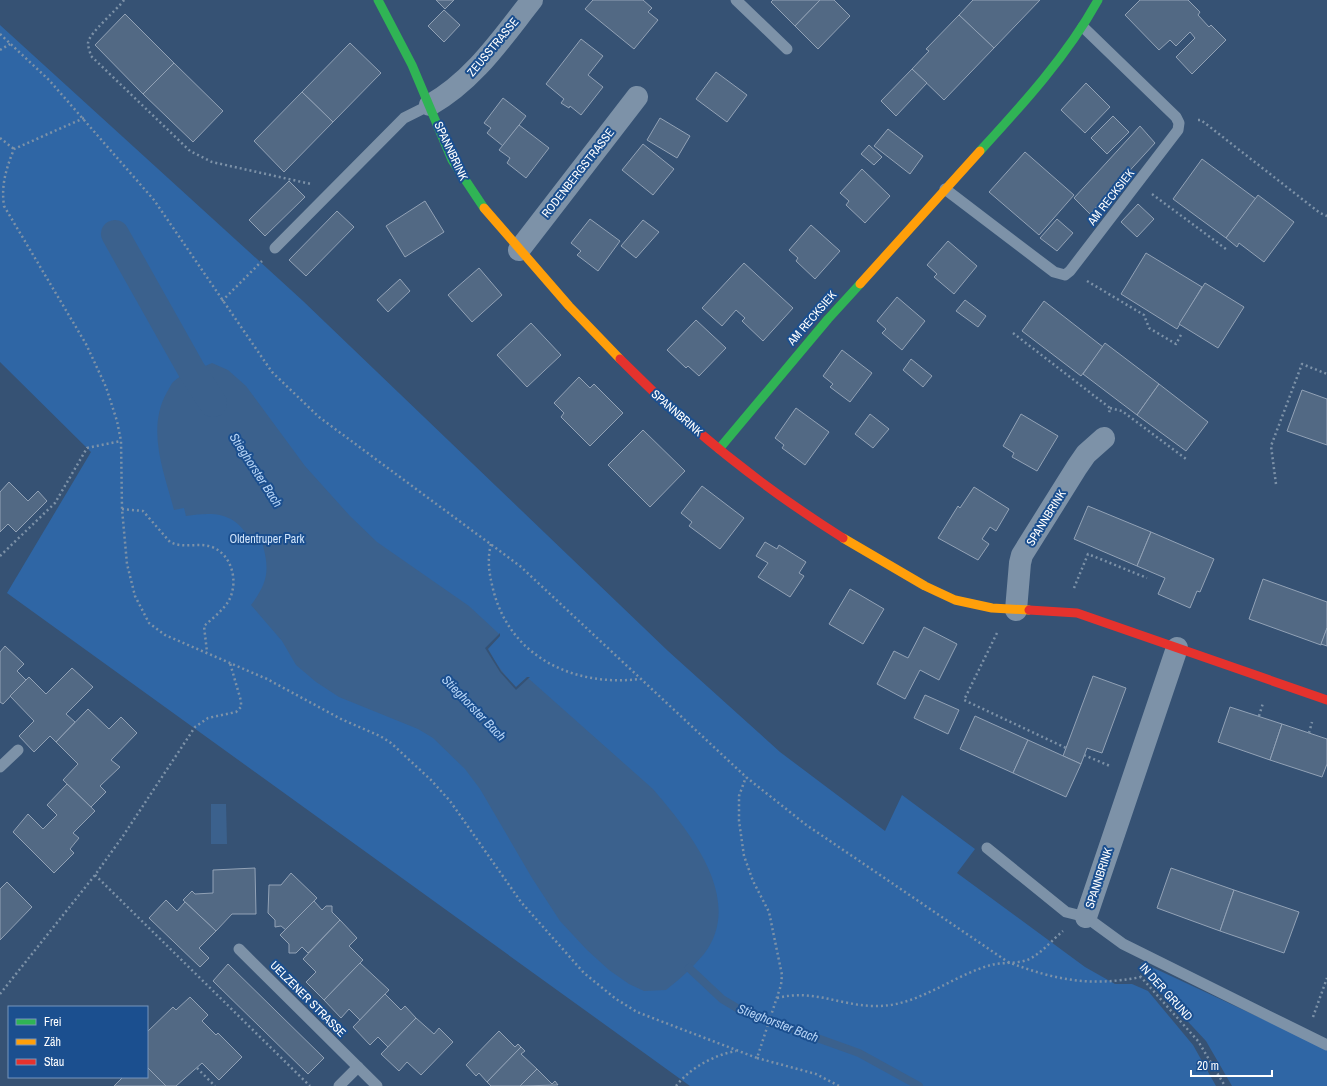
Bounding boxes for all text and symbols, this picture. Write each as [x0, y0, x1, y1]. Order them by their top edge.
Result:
street label: ZEUSSTRASSE [464, 14, 522, 80]
street label: SPANNBRINK [430, 119, 472, 183]
street label: RODENBERGSTRASSE [538, 125, 618, 221]
street label: AM RECKSIEK [1083, 165, 1138, 229]
street label: AM RECKSIEK [783, 287, 840, 349]
street label: SPANNBRINK [648, 386, 706, 440]
water label: Stieghorster Bach [226, 430, 286, 510]
street label: SPANNBRINK [1022, 487, 1070, 549]
park label: Oldentruper Park [230, 531, 305, 547]
water label: Stieghorster Bach [438, 671, 510, 745]
street label: SPANNBRINK [1082, 845, 1117, 911]
street label: UELZENER STRASSE [267, 958, 349, 1040]
street label: IN DER GRUND [1136, 960, 1196, 1024]
water label: Stieghorster Bach [735, 1000, 821, 1046]
legend [8, 1006, 148, 1078]
text: Frei [44, 1014, 62, 1030]
text: Zäh [44, 1034, 61, 1050]
scale bar [1191, 1052, 1272, 1078]
text: Stau [44, 1054, 64, 1070]
text: 20 m [1197, 1058, 1219, 1074]

